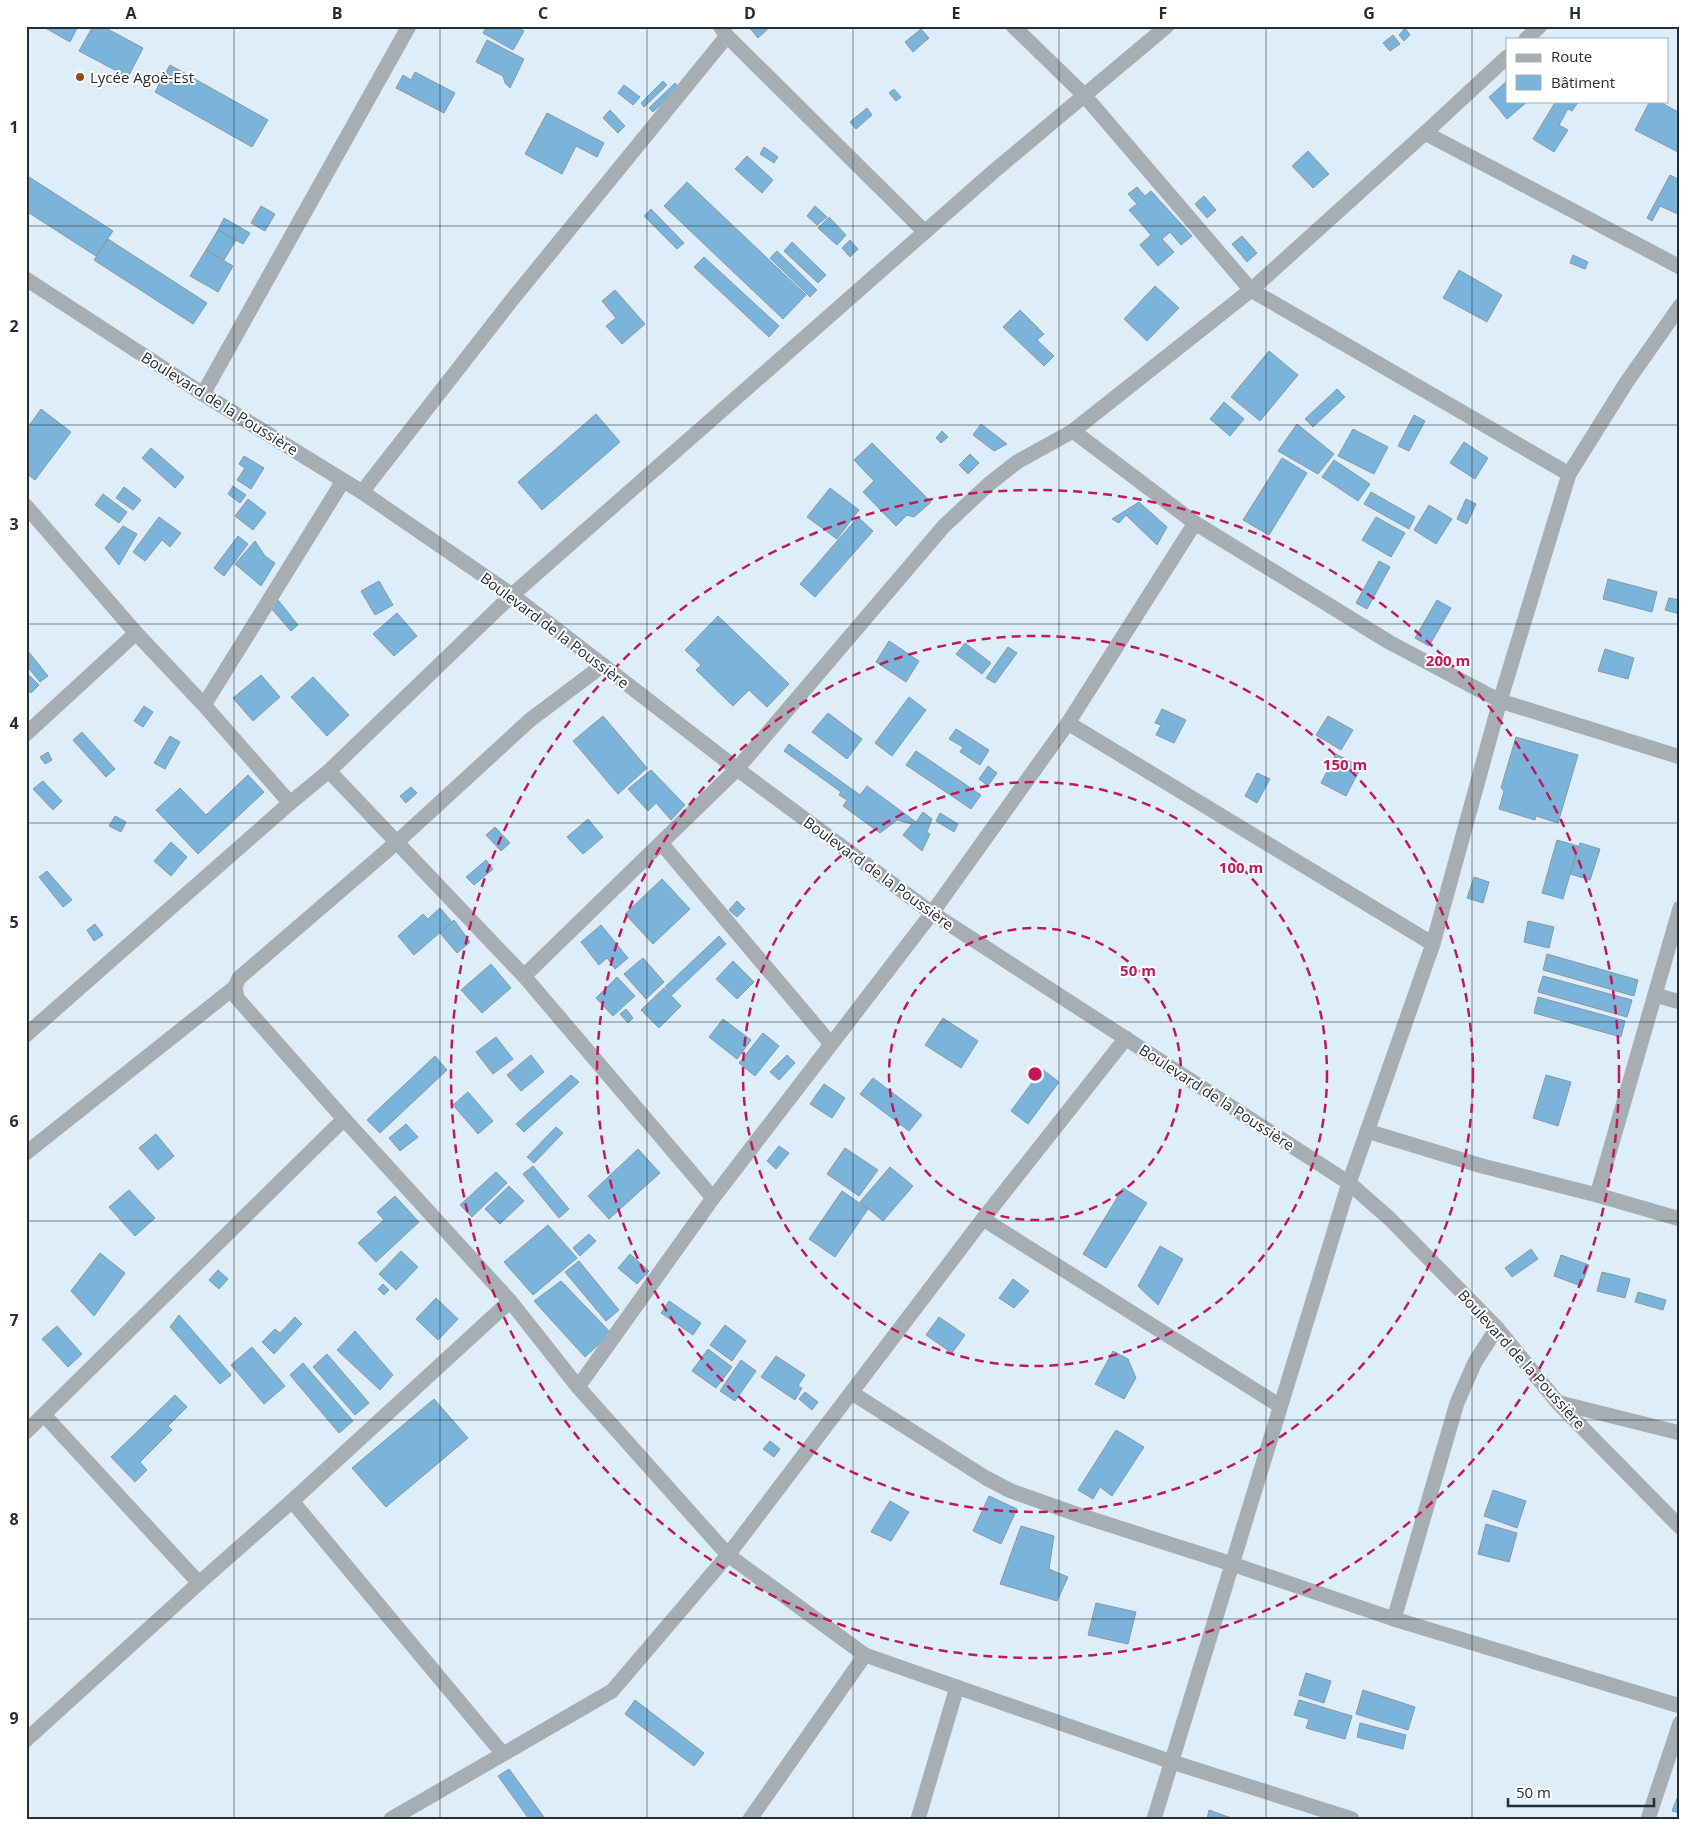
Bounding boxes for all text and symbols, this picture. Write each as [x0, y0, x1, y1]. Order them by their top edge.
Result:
text: A [125, 2, 137, 24]
text: B [332, 2, 342, 24]
text: C [538, 2, 548, 24]
text: D [744, 2, 756, 24]
text: E [952, 2, 961, 24]
text: F [1159, 2, 1167, 24]
text: G [1363, 2, 1375, 24]
text: H [1569, 2, 1581, 24]
legend [1506, 38, 1668, 102]
text: Route [1551, 46, 1592, 66]
place label: Lycée Agoè-Est [90, 67, 194, 87]
marker: Lycée Agoè-Est [74, 71, 86, 83]
text: Bâtiment [1551, 72, 1615, 92]
text: 1 [9, 116, 19, 138]
text: 2 [9, 315, 19, 337]
street label: Boulevard de la Poussière [138, 347, 302, 459]
text: 3 [9, 513, 19, 535]
street label: Boulevard de la Poussière [477, 568, 633, 692]
text: 200 m [1426, 650, 1470, 670]
text: 4 [9, 712, 19, 734]
text: 150 m [1323, 754, 1367, 774]
street label: Boulevard de la Poussière [800, 812, 958, 934]
text: 100 m [1219, 857, 1263, 877]
text: 5 [9, 911, 19, 933]
text: 50 m [1120, 960, 1156, 980]
street label: Boulevard de la Poussière [1136, 1039, 1298, 1155]
centre of rings [1026, 1065, 1044, 1083]
text: 6 [9, 1110, 19, 1132]
street label: Boulevard de la Poussière [1454, 1285, 1590, 1433]
text: 7 [9, 1309, 19, 1331]
text: 8 [9, 1508, 19, 1530]
text: 9 [9, 1707, 19, 1729]
scale bar [1508, 1775, 1655, 1807]
text: 50 m [1516, 1782, 1551, 1802]

